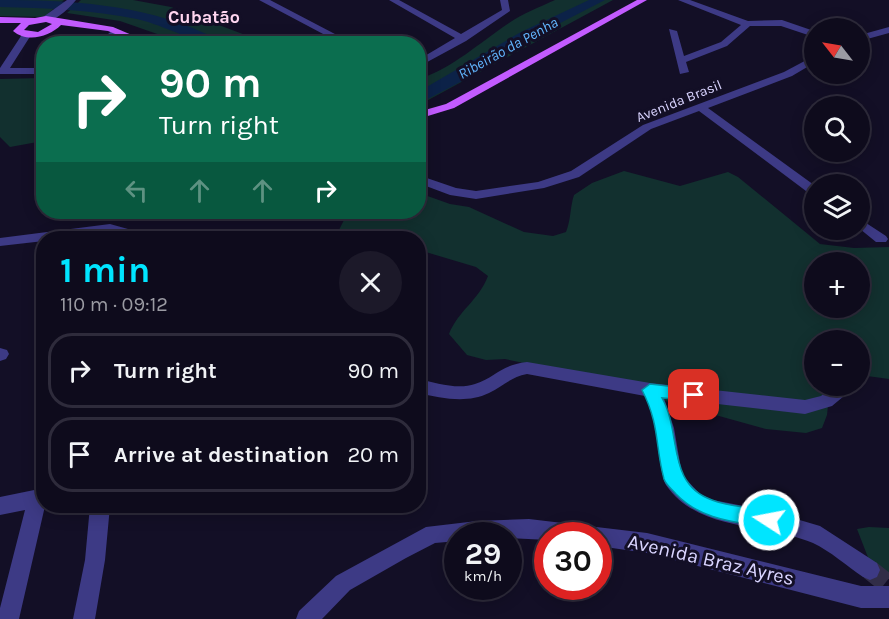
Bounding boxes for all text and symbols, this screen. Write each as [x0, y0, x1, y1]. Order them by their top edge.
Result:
district label: Cubatão [168, 6, 240, 28]
water label: Ribeirão da Penha [455, 13, 561, 83]
north arrow [804, 18, 870, 84]
map controls [804, 18, 870, 396]
text: 90 m [159, 58, 262, 108]
icon: right [60, 60, 138, 138]
street label: Avenida Brasil [634, 76, 724, 126]
button: search [804, 96, 870, 162]
text: Turn right [159, 109, 279, 141]
icon: left [120, 174, 153, 207]
icon: ahead [183, 174, 216, 207]
icon: ahead [246, 174, 279, 207]
icon: right [309, 174, 342, 207]
button: layers [804, 174, 870, 240]
text: 1 min [60, 249, 150, 291]
button: close [339, 251, 402, 314]
button: + [804, 252, 870, 318]
text: 110 m · 09:12 [60, 293, 168, 316]
button: − [804, 330, 870, 396]
icon: right [63, 354, 96, 387]
text: Turn right [114, 358, 217, 384]
text: 90 m [347, 358, 399, 384]
pin [668, 369, 719, 420]
icon: arrive [677, 378, 710, 411]
icon: arrive [63, 438, 96, 471]
text: Arrive at destination [114, 442, 329, 468]
text: 20 m [347, 442, 399, 468]
position arrow [737, 488, 801, 552]
speed limit sign: 30 [534, 522, 612, 600]
street label: Avenida Braz Ayres [626, 530, 796, 590]
text: 29 [465, 536, 501, 572]
text: km/h [464, 567, 502, 585]

